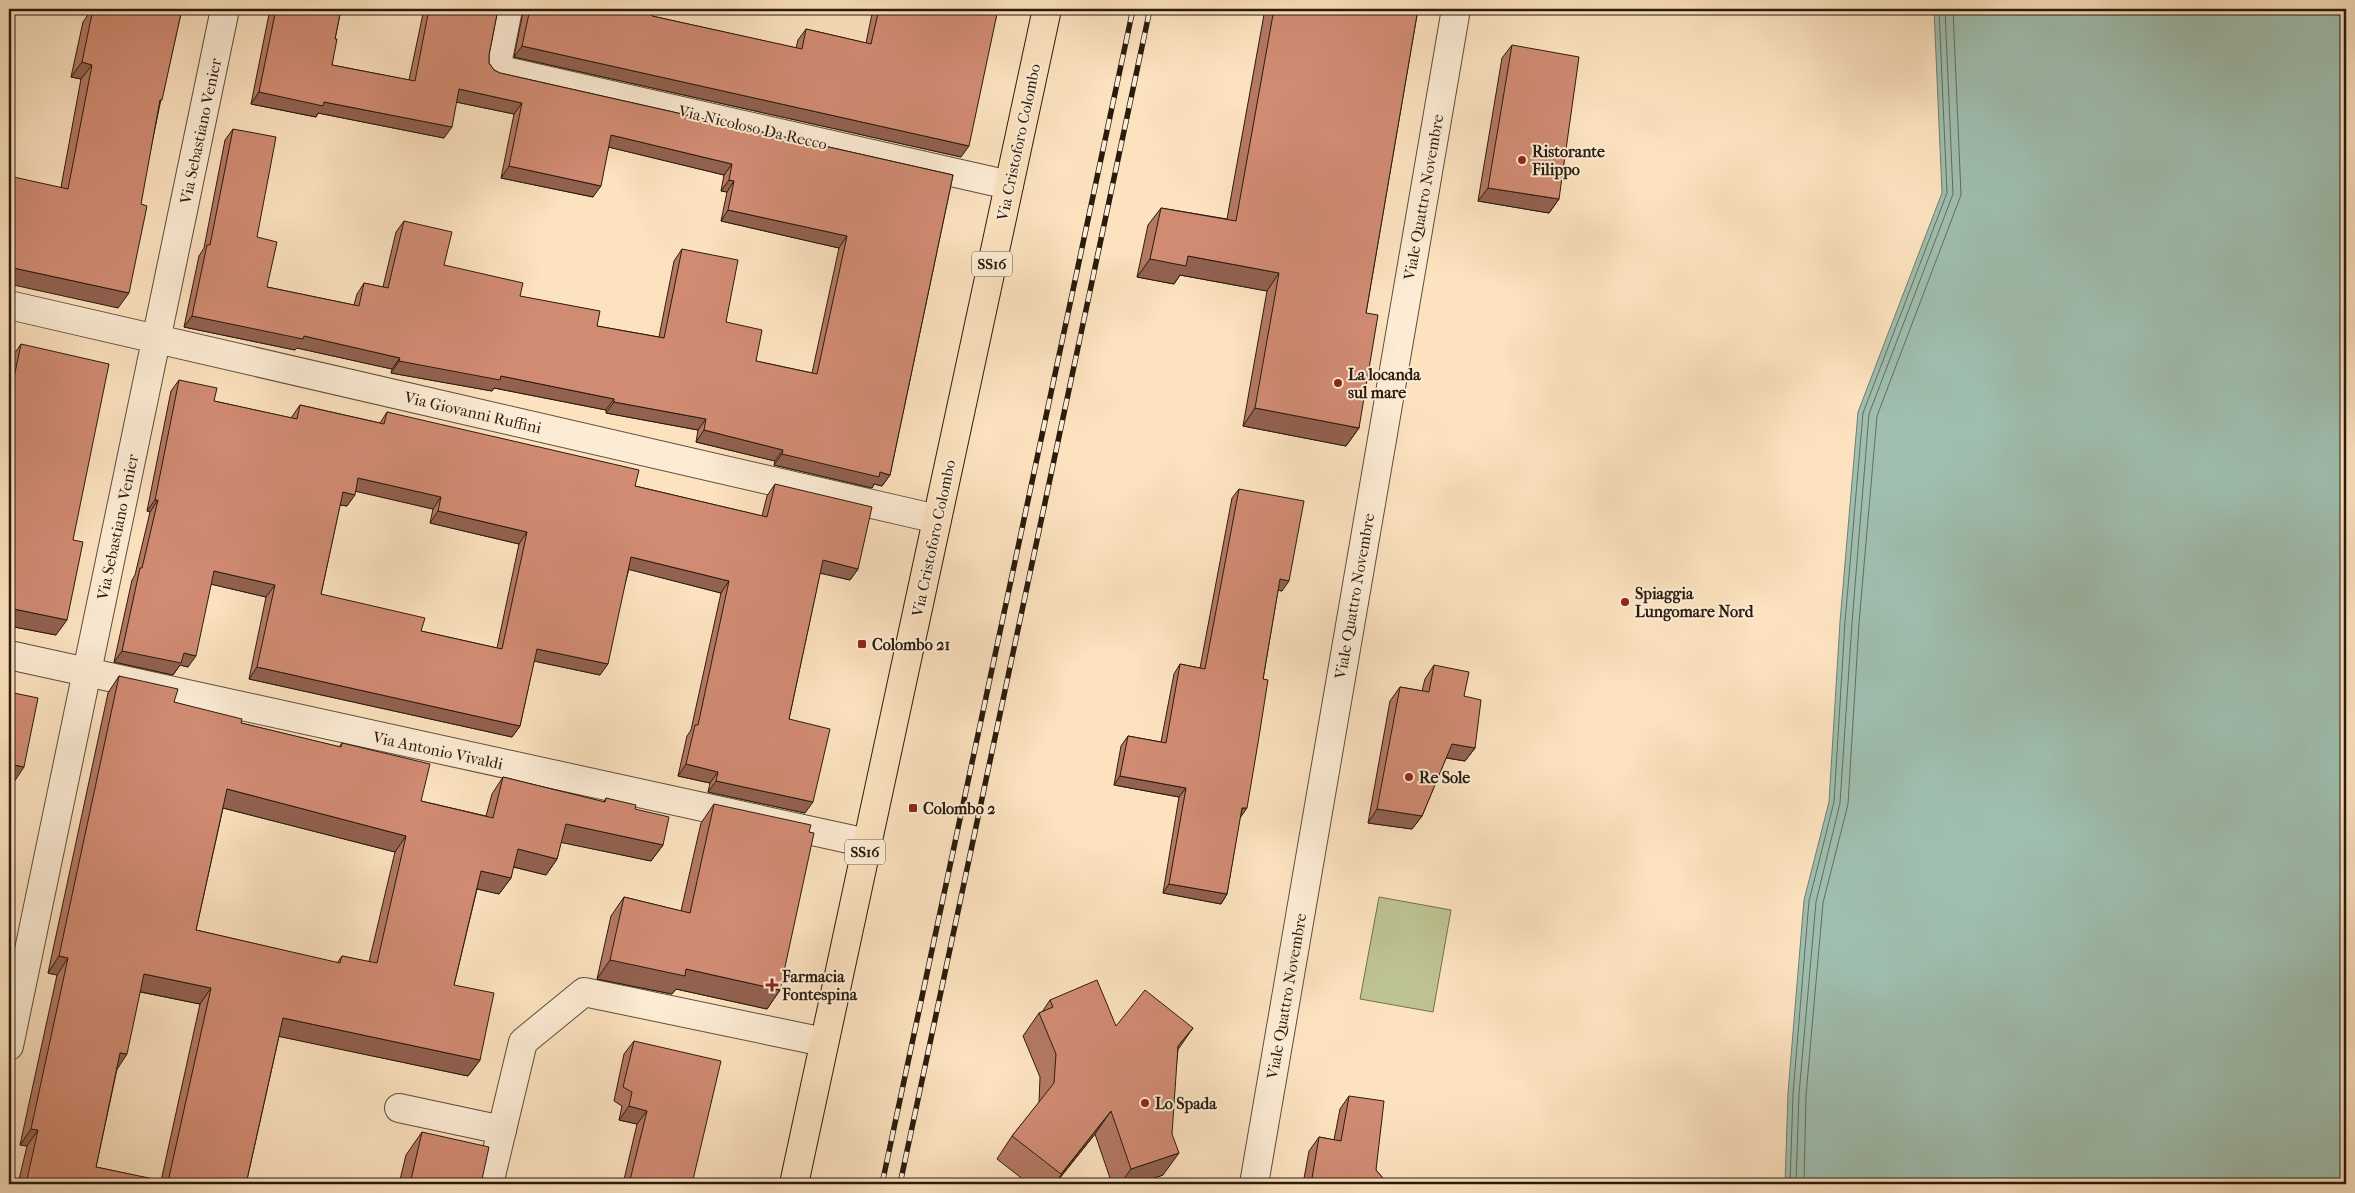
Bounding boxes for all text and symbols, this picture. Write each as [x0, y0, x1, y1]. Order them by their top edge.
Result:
street label: Via Sebastiano Venier [176, 56, 225, 207]
street label: Via Cristoforo Colombo [992, 62, 1044, 223]
street label: Via Nicoloso Da Recco [676, 101, 829, 154]
street label: Viale Quattro Novembre [1399, 113, 1447, 282]
place label: Ristorante Filippo [1531, 142, 1605, 180]
marker: Ristorante Filippo [1516, 154, 1528, 166]
road number: SS16 [972, 252, 1012, 276]
place label: La locanda sul mare [1348, 365, 1421, 402]
marker: La locanda sul mare [1332, 377, 1344, 389]
street label: Via Giovanni Ruffini [402, 387, 544, 438]
street label: Via Sebastiano Venier [93, 452, 142, 603]
street label: Via Cristoforo Colombo [907, 458, 959, 619]
street label: Viale Quattro Novembre [1330, 512, 1378, 681]
place label: Spiaggia Lungomare Nord [1635, 584, 1755, 622]
marker: Spiaggia Lungomare Nord [1619, 596, 1631, 608]
place label: Colombo 21 [872, 635, 950, 654]
marker: Colombo 21 [856, 638, 868, 650]
street label: Via Antonio Vivaldi [370, 727, 505, 774]
place label: Re Sole [1419, 768, 1470, 787]
marker: Re Sole [1403, 771, 1415, 783]
place label: Colombo 2 [923, 799, 996, 818]
marker: Colombo 2 [907, 802, 919, 814]
road number: SS16 [845, 840, 885, 864]
street label: Viale Quattro Novembre [1262, 912, 1310, 1081]
place label: Farmacia Fontespina [781, 967, 858, 1005]
marker: Farmacia Fontespina [766, 979, 778, 991]
place label: Lo Spada [1155, 1094, 1217, 1114]
marker: Lo Spada [1139, 1097, 1151, 1109]

